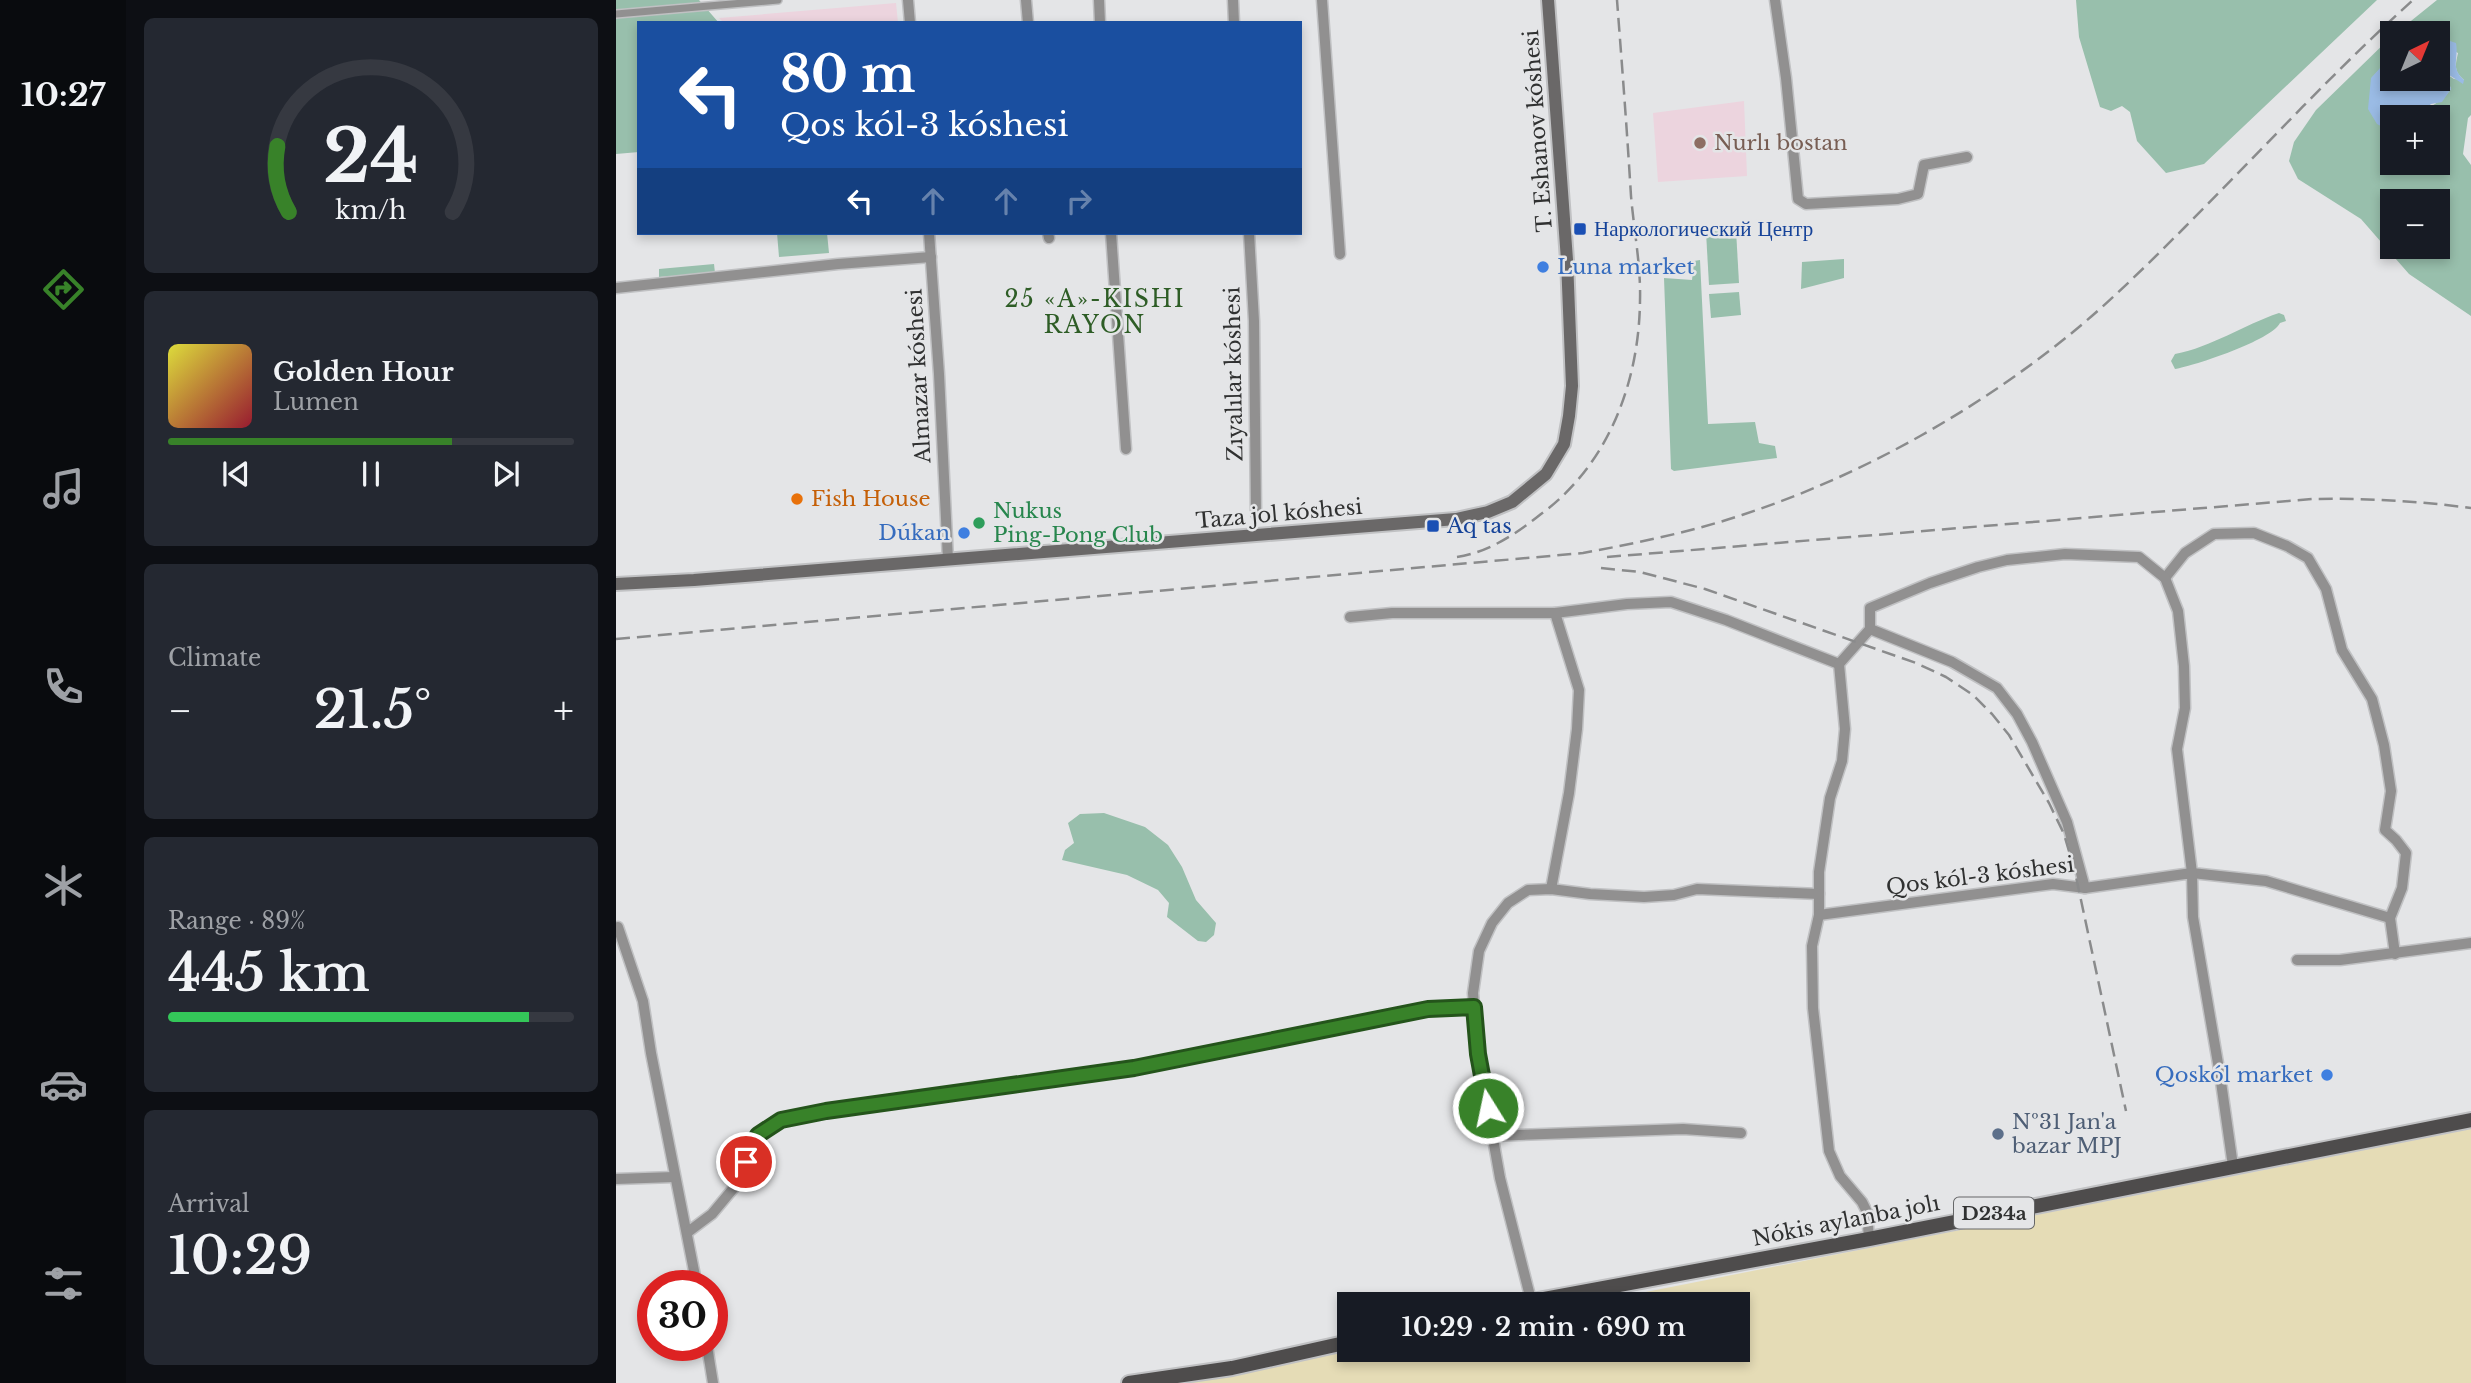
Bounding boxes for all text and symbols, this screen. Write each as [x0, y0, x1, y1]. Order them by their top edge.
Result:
north arrow [2380, 21, 2450, 91]
map controls [2380, 21, 2450, 259]
street label: T. Eshanov kóshesi [1518, 29, 1558, 233]
text: 80 m [780, 44, 915, 105]
icon: left [665, 49, 756, 140]
text: 10:27 [21, 75, 105, 115]
text: Qos kól-3 kóshesi [780, 105, 1068, 145]
button: + [2380, 105, 2450, 175]
text: 24 [323, 111, 419, 202]
place label: Nurlı bostan [1714, 130, 1848, 156]
marker: Nurlı bostan [1692, 135, 1708, 151]
icon: left [841, 182, 879, 220]
icon: ahead [914, 182, 952, 220]
icon: ahead [987, 182, 1025, 220]
icon: right [1060, 182, 1098, 220]
button: − [2380, 189, 2450, 259]
text: km/h [336, 194, 406, 225]
place label: Наркологический Центр [1594, 216, 1813, 242]
marker: Наркологический Центр [1572, 221, 1588, 237]
place label: Luna market [1557, 254, 1695, 280]
marker: Luna market [1535, 259, 1551, 275]
icon: directions [39, 265, 88, 314]
district label: 25 «A»-KISHI RAYON [1004, 285, 1186, 339]
street label: Zıyalılar kóshesi [1219, 286, 1249, 462]
street label: Almazar kóshesi [901, 288, 937, 465]
text: Golden Hour [273, 356, 454, 388]
text: Lumen [273, 388, 359, 416]
icon: previous [217, 455, 255, 493]
icon: pause [352, 455, 390, 493]
icon: next [487, 455, 525, 493]
icon: music [39, 464, 88, 513]
place label: Fish House [811, 486, 930, 512]
marker: Fish House [789, 491, 805, 507]
street label: Taza jol kóshesi [1195, 494, 1363, 534]
place label: Nukus Ping-Pong Club [993, 498, 1163, 548]
place label: Aq tas [1446, 513, 1512, 539]
marker: Nukus Ping-Pong Club [971, 515, 987, 531]
marker: Aq tas [1425, 518, 1441, 534]
place label: Dúkan [878, 520, 950, 546]
marker: Dúkan [956, 525, 972, 541]
text: Climate [168, 644, 261, 672]
icon: phone [39, 662, 88, 711]
text: 21.5° [314, 678, 431, 742]
text: − [168, 687, 192, 734]
text: + [553, 687, 574, 734]
street label: Qos kól-3 kóshesi [1884, 852, 2076, 900]
icon: climate [39, 861, 88, 910]
text: Range · 89% [168, 907, 305, 935]
text: 445 km [168, 941, 370, 1005]
icon: car [39, 1060, 88, 1109]
place label: Qoskól market [2155, 1062, 2313, 1088]
marker: Qoskól market [2319, 1067, 2335, 1083]
position arrow [1451, 1071, 1525, 1145]
place label: №31 Jan'a bazar MPJ [2011, 1109, 2122, 1159]
marker: №31 Jan'a bazar MPJ [1990, 1126, 2006, 1142]
pin [716, 1132, 776, 1192]
icon: arrive [727, 1143, 765, 1181]
text: Arrival [168, 1190, 249, 1218]
street label: Nókis aylanba jolı [1750, 1190, 1942, 1252]
road number: D234a [1954, 1198, 2034, 1228]
text: 10:29 [168, 1224, 312, 1288]
icon: filters [39, 1259, 88, 1308]
speed limit sign: 30 [637, 1270, 728, 1361]
text: 10:29 · 2 min · 690 m [1401, 1311, 1686, 1343]

